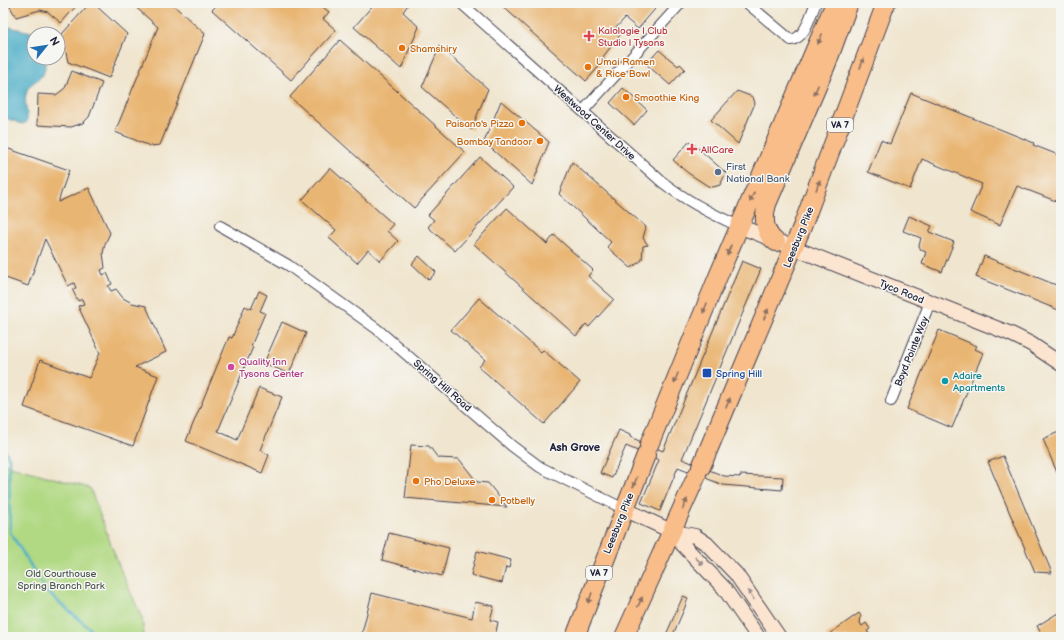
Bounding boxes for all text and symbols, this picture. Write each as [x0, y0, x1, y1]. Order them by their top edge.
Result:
place label: Kalologie | Club Studio | Tysons [598, 25, 668, 49]
north arrow [26, 26, 66, 66]
marker: Kalologie | Club Studio | Tysons [583, 30, 595, 42]
one-way arrow [816, 33, 823, 45]
text: N [47, 34, 62, 48]
marker: Shamshiry [397, 43, 407, 53]
place label: Shamshiry [410, 43, 457, 55]
place label: Umai Ramen & Rice Bowl [596, 56, 655, 80]
one-way arrow [860, 57, 866, 69]
marker: Umai Ramen & Rice Bowl [583, 62, 593, 72]
street label: Westwood Center Drive [551, 83, 638, 163]
one-way arrow [812, 85, 818, 97]
marker: Smoothie King [621, 92, 631, 102]
place label: Smoothie King [634, 92, 700, 104]
place label: Paisano's Pizza [445, 118, 514, 130]
marker: Paisano's Pizza [517, 118, 527, 128]
road number: VA 7 [827, 118, 853, 132]
place label: Bombay Tandoor [457, 136, 532, 148]
marker: Bombay Tandoor [535, 136, 545, 146]
marker: AllCare [686, 143, 698, 155]
place label: AllCare [701, 144, 734, 156]
place label: First National Bank [726, 161, 790, 185]
marker: First National Bank [713, 167, 723, 177]
one-way arrow [815, 179, 821, 191]
one-way arrow [749, 192, 755, 203]
street label: Leesburg Pike [781, 205, 817, 270]
one-way arrow [726, 245, 732, 257]
street label: Tyco Road [877, 278, 926, 306]
one-way arrow [702, 302, 708, 314]
one-way arrow [763, 308, 769, 319]
street label: Boyd Pointe Way [892, 314, 932, 388]
place label: Quality Inn Tysons Center [239, 356, 304, 380]
street label: Spring Hill Road [411, 357, 474, 414]
marker: Quality Inn Tysons Center [226, 362, 236, 372]
marker: Spring Hill [701, 367, 713, 379]
place label: Spring Hill [716, 368, 762, 380]
place label: Adaire Apartments [953, 370, 1005, 394]
one-way arrow [673, 372, 679, 384]
marker: Adaire Apartments [940, 376, 950, 386]
one-way arrow [725, 397, 731, 408]
district label: Ash Grove [549, 441, 600, 454]
marker: Pho Deluxe [411, 476, 421, 486]
place label: Pho Deluxe [424, 476, 475, 488]
one-way arrow [631, 476, 637, 488]
street label: Leesburg Pike [601, 491, 637, 556]
marker: Potbelly [487, 495, 497, 505]
place label: Potbelly [500, 495, 536, 507]
one-way arrow [682, 498, 688, 509]
one-way arrow [694, 556, 704, 565]
road number: VA 7 [586, 566, 612, 580]
park label: Old Courthouse Spring Branch Park [17, 568, 105, 592]
one-way arrow [747, 590, 755, 600]
one-way arrow [587, 592, 593, 604]
one-way arrow [637, 596, 643, 607]

